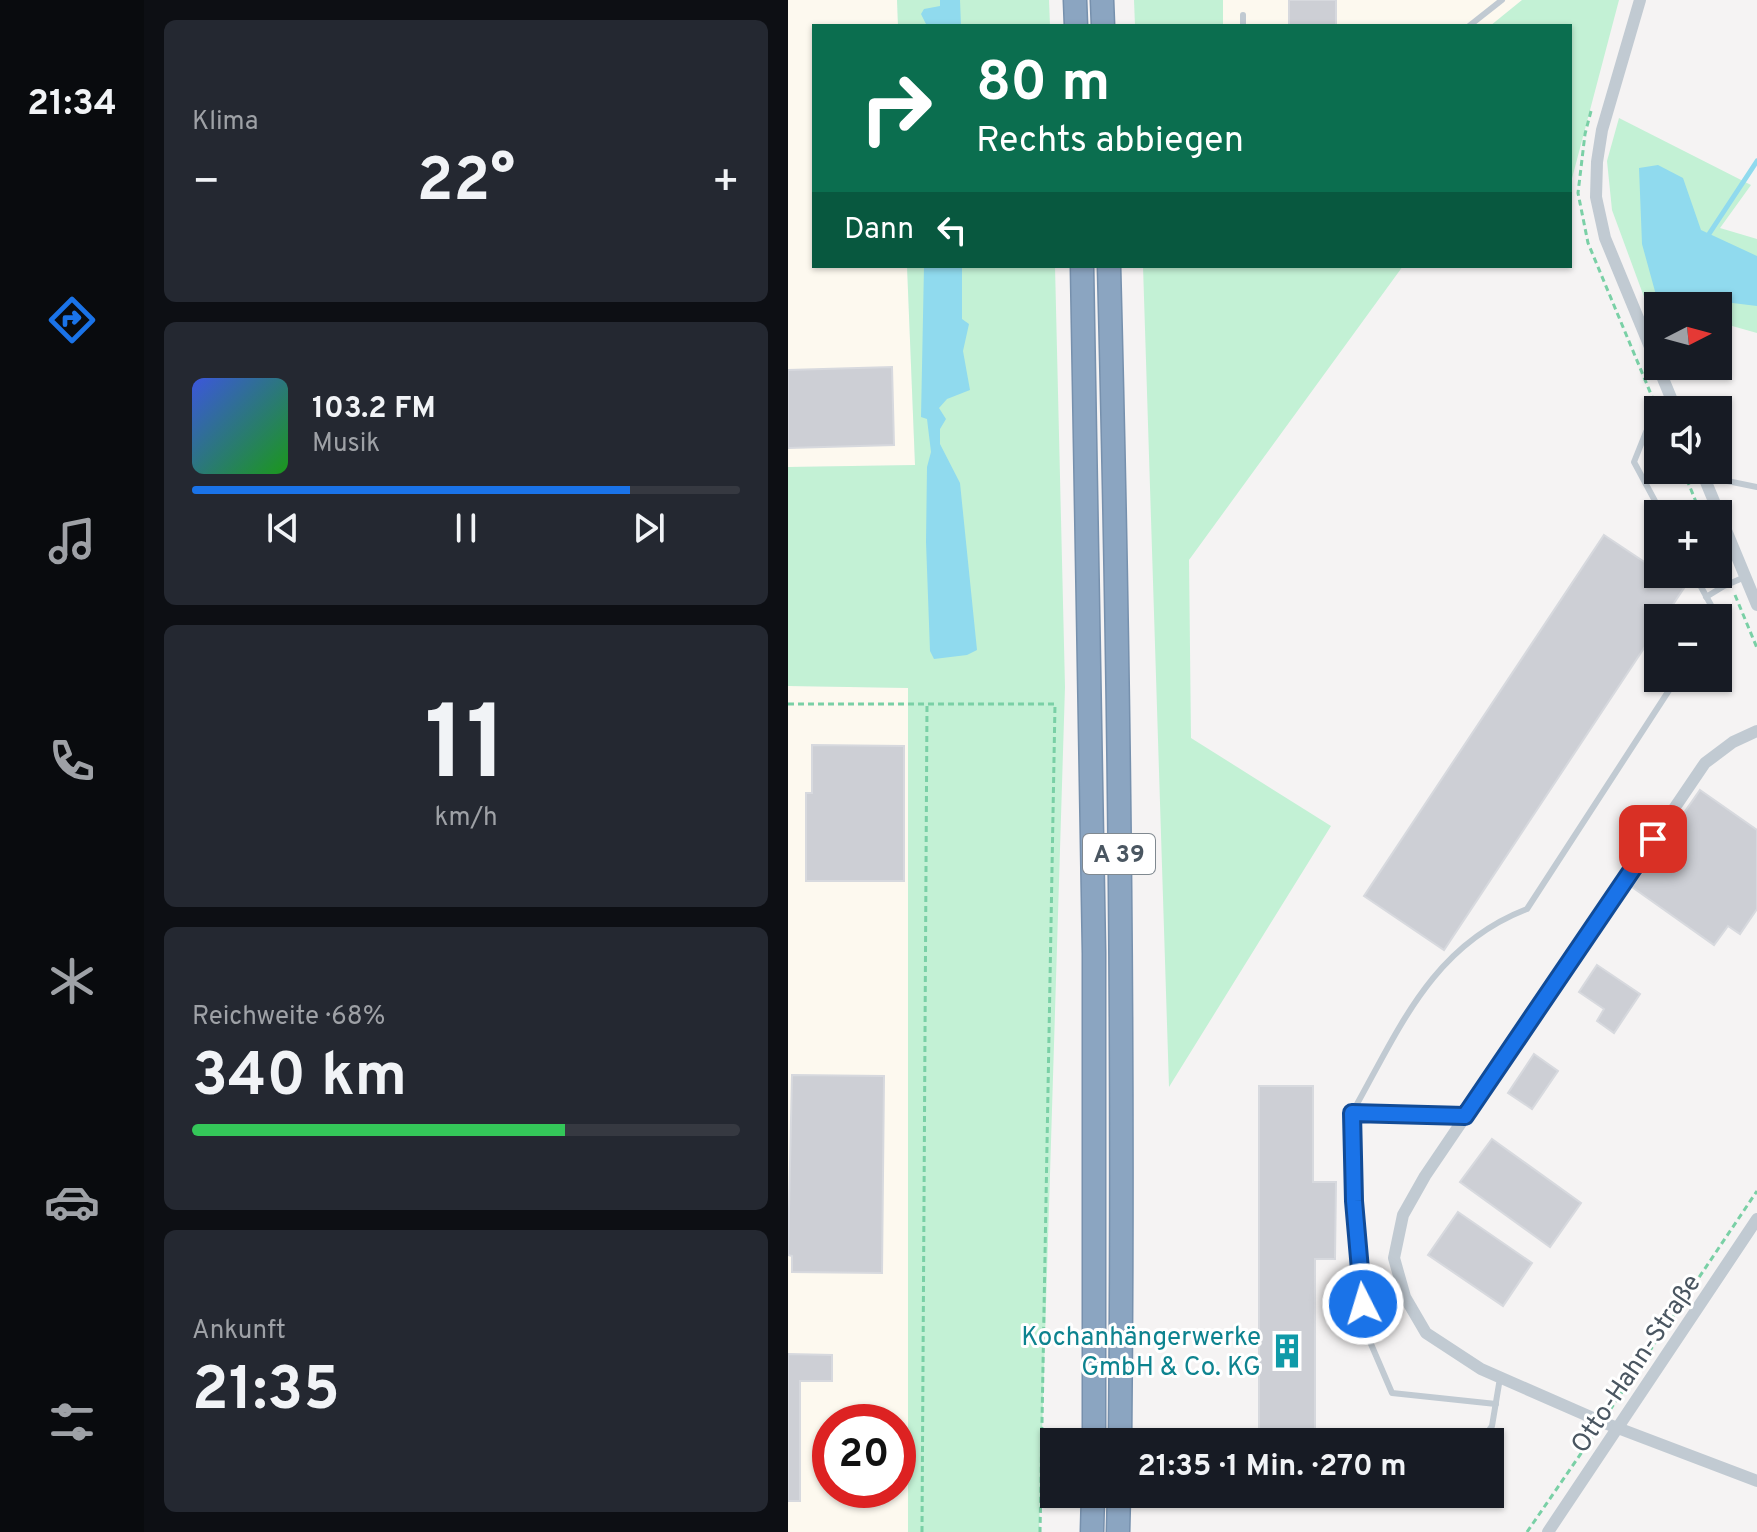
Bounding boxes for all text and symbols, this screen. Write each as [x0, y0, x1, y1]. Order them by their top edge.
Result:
text: 80 m [976, 50, 1110, 120]
icon: right [844, 56, 948, 160]
text: 21:34 [27, 82, 117, 128]
text: Klima [192, 106, 258, 139]
text: Rechts abbiegen [976, 119, 1244, 165]
text: 22° [417, 146, 515, 222]
text: − [192, 156, 220, 212]
text: + [712, 156, 740, 212]
icon: left [930, 208, 974, 252]
text: Dann [844, 212, 914, 249]
icon: directions [44, 292, 100, 348]
north arrow [1644, 292, 1732, 380]
map controls [1644, 292, 1732, 692]
text: 103.2 FM [312, 391, 436, 428]
button: sound [1644, 396, 1732, 484]
text: Musik [312, 428, 380, 461]
button: + [1644, 500, 1732, 588]
icon: previous [261, 506, 305, 550]
icon: pause [444, 506, 488, 550]
icon: next [627, 506, 671, 550]
icon: music [44, 513, 100, 569]
button: − [1644, 604, 1732, 692]
text: 11 [424, 684, 508, 816]
icon: phone [44, 733, 100, 789]
text: km/h [434, 802, 498, 835]
pin [1619, 805, 1687, 873]
icon: arrive [1631, 817, 1675, 861]
road number: A 39 [1083, 834, 1155, 874]
icon: climate [44, 953, 100, 1009]
text: Reichweite · 68% [192, 1001, 385, 1034]
text: 340 km [192, 1041, 407, 1117]
icon: car [44, 1174, 100, 1230]
position arrow [1321, 1262, 1405, 1346]
street label: Otto-Hahn-Straße [1565, 1268, 1709, 1460]
text: Ankunft [192, 1315, 286, 1348]
place label: Kochanhängerwerke GmbH & Co. KG [1021, 1322, 1261, 1385]
building icon: Kochanhängerwerke GmbH & Co. KG [1268, 1332, 1306, 1370]
text: 21:35 [192, 1355, 340, 1431]
icon: filters [44, 1394, 100, 1450]
speed limit sign: 20 [812, 1404, 916, 1508]
text: 21:35 · 1 Min. · 270 m [1137, 1449, 1407, 1486]

